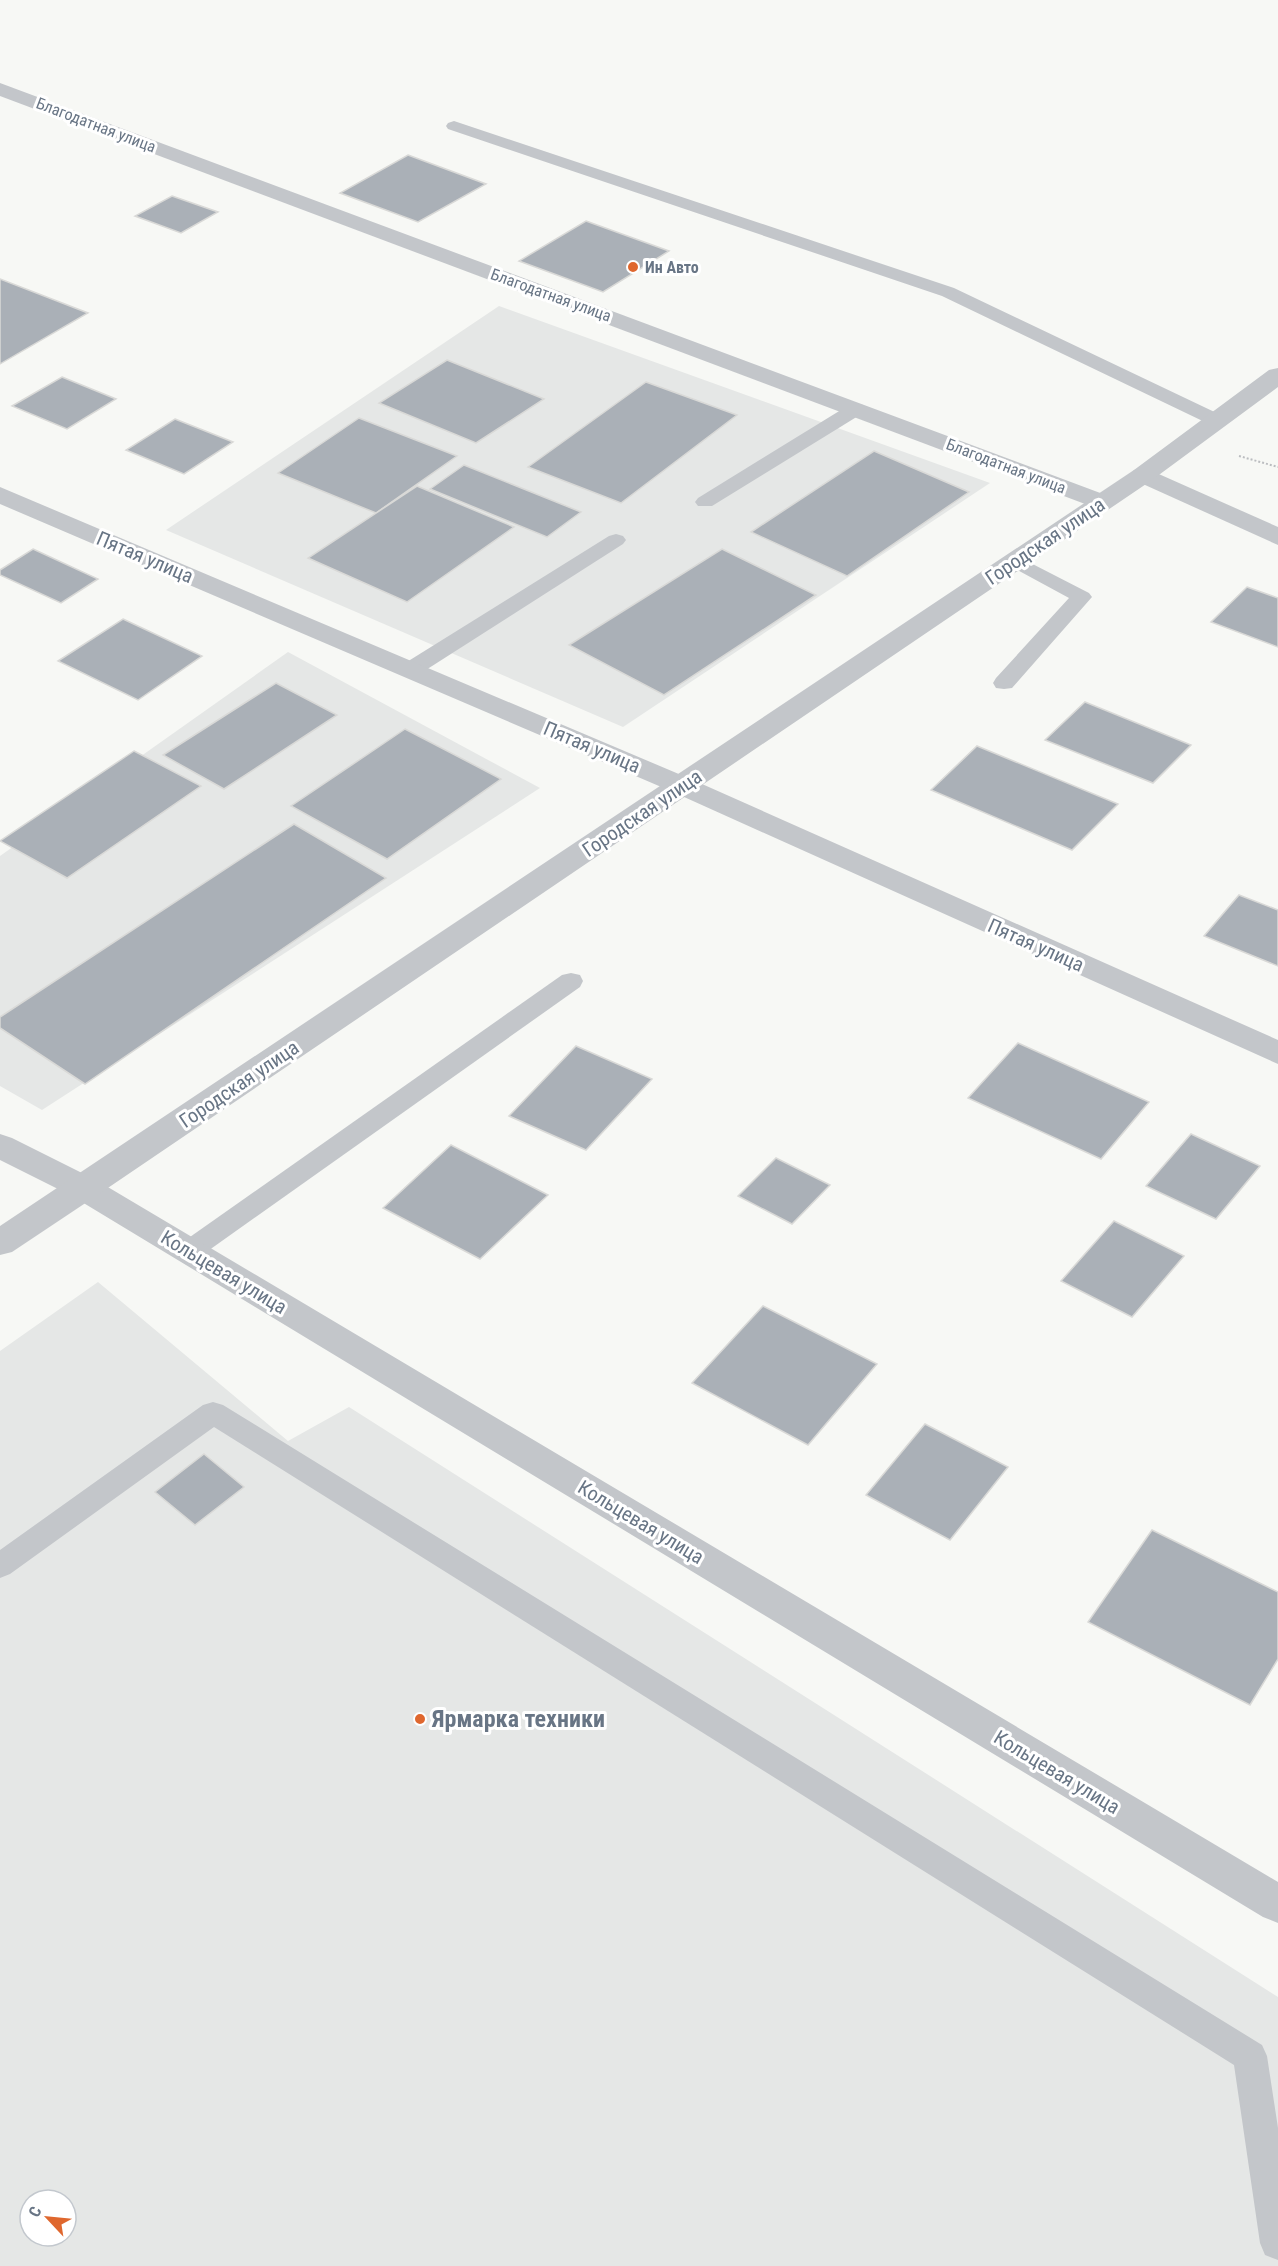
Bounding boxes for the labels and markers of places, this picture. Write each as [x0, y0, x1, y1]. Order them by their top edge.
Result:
place label: Ин Авто [645, 258, 699, 277]
marker: Ин Авто [626, 260, 640, 274]
place label: Ярмарка техники [431, 1705, 605, 1733]
marker: Ярмарка техники [413, 1712, 427, 1726]

